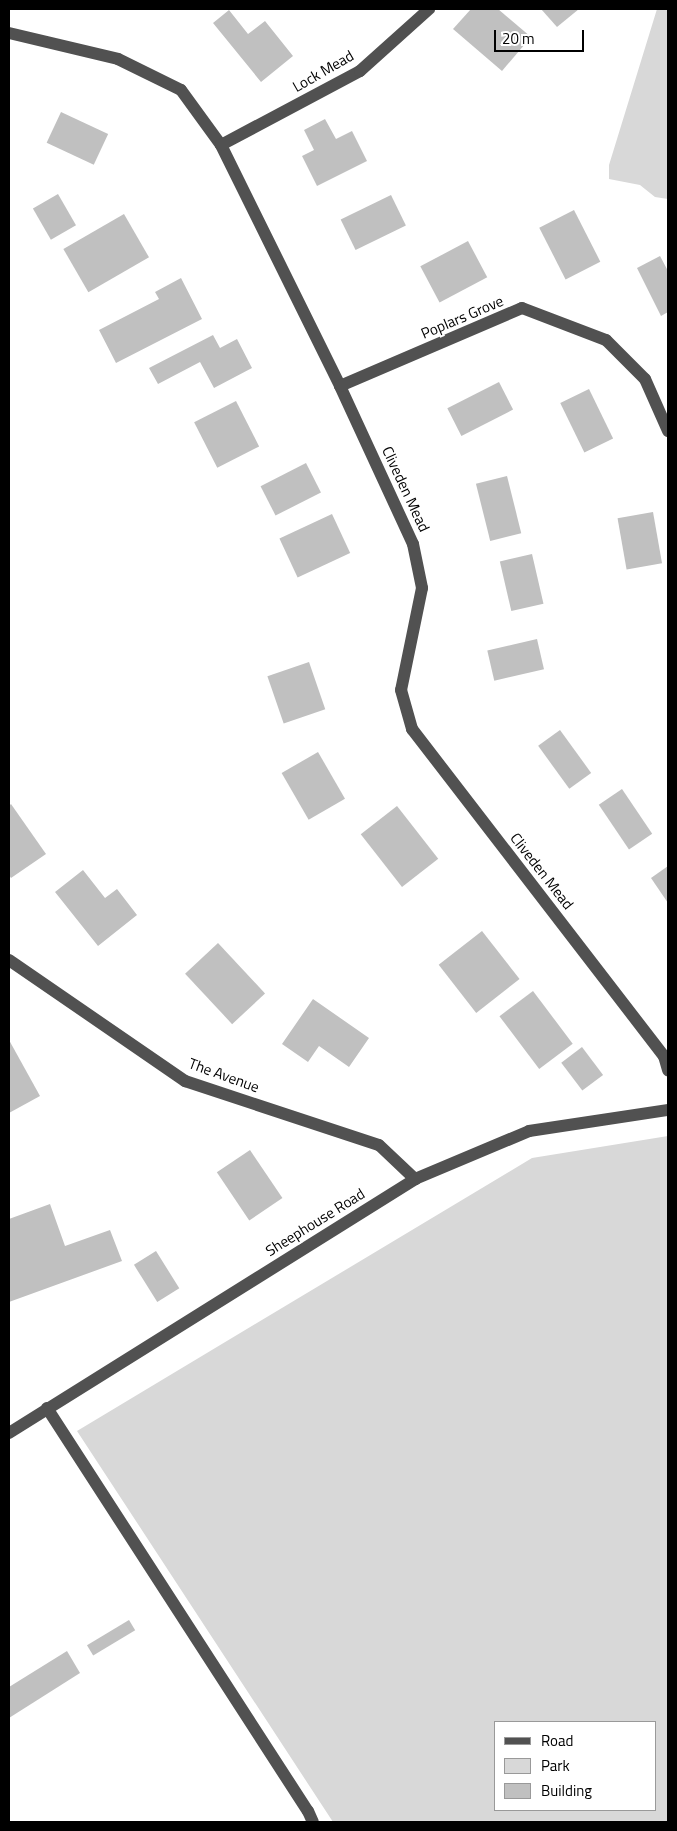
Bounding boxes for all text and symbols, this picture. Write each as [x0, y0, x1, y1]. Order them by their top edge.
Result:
scale bar [497, 20, 587, 52]
text: 20 m [502, 27, 535, 50]
street label: Lock Mead [289, 46, 357, 96]
street label: Poplars Grove [418, 292, 506, 342]
street label: Cliveden Mead [378, 444, 434, 534]
street label: Cliveden Mead [507, 829, 577, 913]
street label: The Avenue [186, 1054, 262, 1096]
street label: Sheephouse Road [262, 1184, 368, 1260]
legend [494, 1721, 657, 1811]
text: Road [541, 1729, 573, 1752]
text: Park [541, 1754, 570, 1777]
text: Building [541, 1779, 592, 1802]

